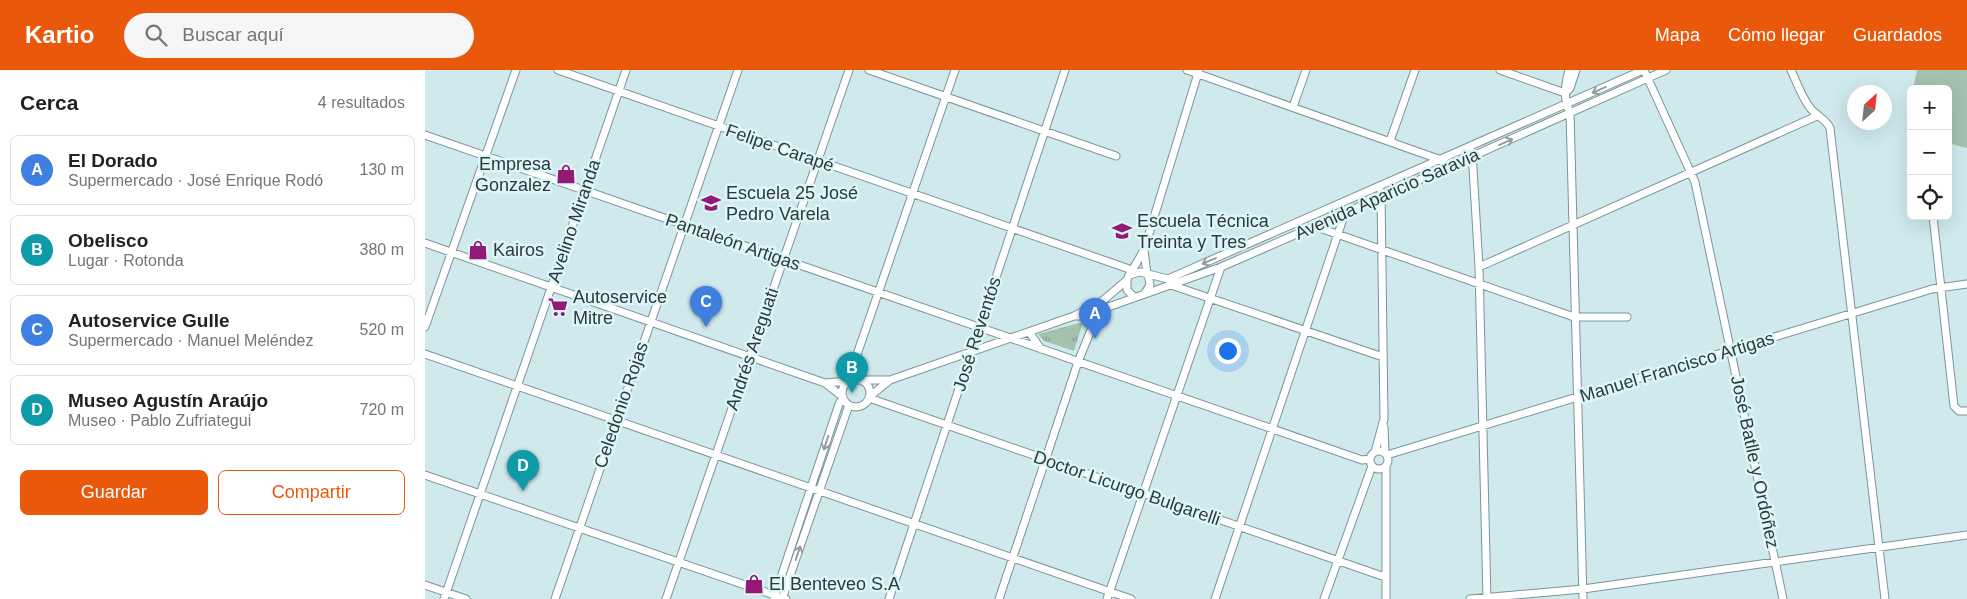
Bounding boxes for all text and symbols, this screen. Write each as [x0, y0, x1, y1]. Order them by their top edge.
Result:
search box [124, 13, 474, 58]
text: Kartio [25, 21, 94, 48]
icon: search [142, 21, 170, 49]
text: Buscar aquí [182, 24, 284, 45]
text: Mapa [1655, 25, 1700, 45]
text: Cómo llegar [1728, 25, 1825, 45]
text: Guardados [1853, 25, 1942, 45]
one-way arrow [1591, 85, 1606, 95]
north arrow [1847, 85, 1892, 130]
map controls [1907, 85, 1952, 220]
button: + [1907, 85, 1952, 130]
text: Cerca [20, 91, 78, 114]
text: 4 resultados [318, 94, 405, 111]
street label: Felipe Carapé [723, 120, 837, 176]
button: − [1907, 130, 1952, 175]
one-way arrow [1498, 137, 1513, 146]
street label: Avenida Aparicio Saravia [1292, 144, 1483, 244]
text: El Dorado [68, 150, 158, 171]
place label: Empresa Gonzalez [475, 154, 552, 195]
street label: Avelino Miranda [544, 156, 605, 285]
text: A [31, 161, 43, 178]
text: 130 m [360, 161, 404, 178]
shop icon: Empresa Gonzalez [555, 163, 577, 185]
text: Supermercado · José Enrique Rodó [68, 172, 323, 189]
button: locate [1907, 175, 1952, 220]
place label: Escuela 25 José Pedro Varela [726, 183, 858, 224]
school or university icon: Escuela 25 José Pedro Varela [700, 192, 722, 214]
street label: Pantaleón Artigas [663, 210, 803, 274]
place label: Escuela Técnica Treinta y Tres [1137, 211, 1270, 252]
school or university icon: Escuela Técnica Treinta y Tres [1111, 220, 1133, 242]
text: Obelisco [68, 230, 148, 251]
shop icon: Kairos [467, 239, 489, 261]
place label: Kairos [493, 240, 544, 260]
text: B [31, 241, 43, 258]
text: 380 m [360, 241, 404, 258]
text: Lugar · Rotonda [68, 252, 184, 269]
one-way arrow [1202, 256, 1217, 266]
street label: José Reventós [949, 274, 1005, 394]
street label: Andrés Areguati [722, 285, 782, 413]
pin: C [690, 286, 722, 327]
place label: Autoservice Mitre [573, 287, 667, 328]
supermarket icon: Autoservice Mitre [547, 296, 569, 318]
pin: A [1079, 298, 1111, 339]
text: Autoservice Gulle [68, 310, 230, 331]
text: C [31, 321, 43, 338]
text: 520 m [360, 321, 404, 338]
street label: Manuel Francisco Artigas [1577, 328, 1777, 406]
text: Supermercado · Manuel Meléndez [68, 332, 313, 349]
your location [1215, 338, 1241, 364]
street label: Celedonio Rojas [590, 339, 652, 471]
pin: B [836, 352, 868, 393]
street label: José Batlle y Ordóñez [1727, 374, 1783, 550]
text: Museo Agustín Araújo [68, 390, 268, 411]
text: D [31, 401, 43, 418]
text: 720 m [360, 401, 404, 418]
text: Museo · Pablo Zufriategui [68, 412, 251, 429]
one-way arrow [821, 435, 830, 451]
street label: Doctor Licurgo Bulgarelli [1031, 447, 1223, 529]
pin: D [507, 450, 539, 491]
button: Guardar [20, 470, 208, 515]
button: Compartir [218, 470, 405, 515]
one-way arrow [793, 545, 803, 561]
shop icon: El Benteveo S.A [743, 573, 765, 595]
place label: El Benteveo S.A [769, 574, 900, 594]

